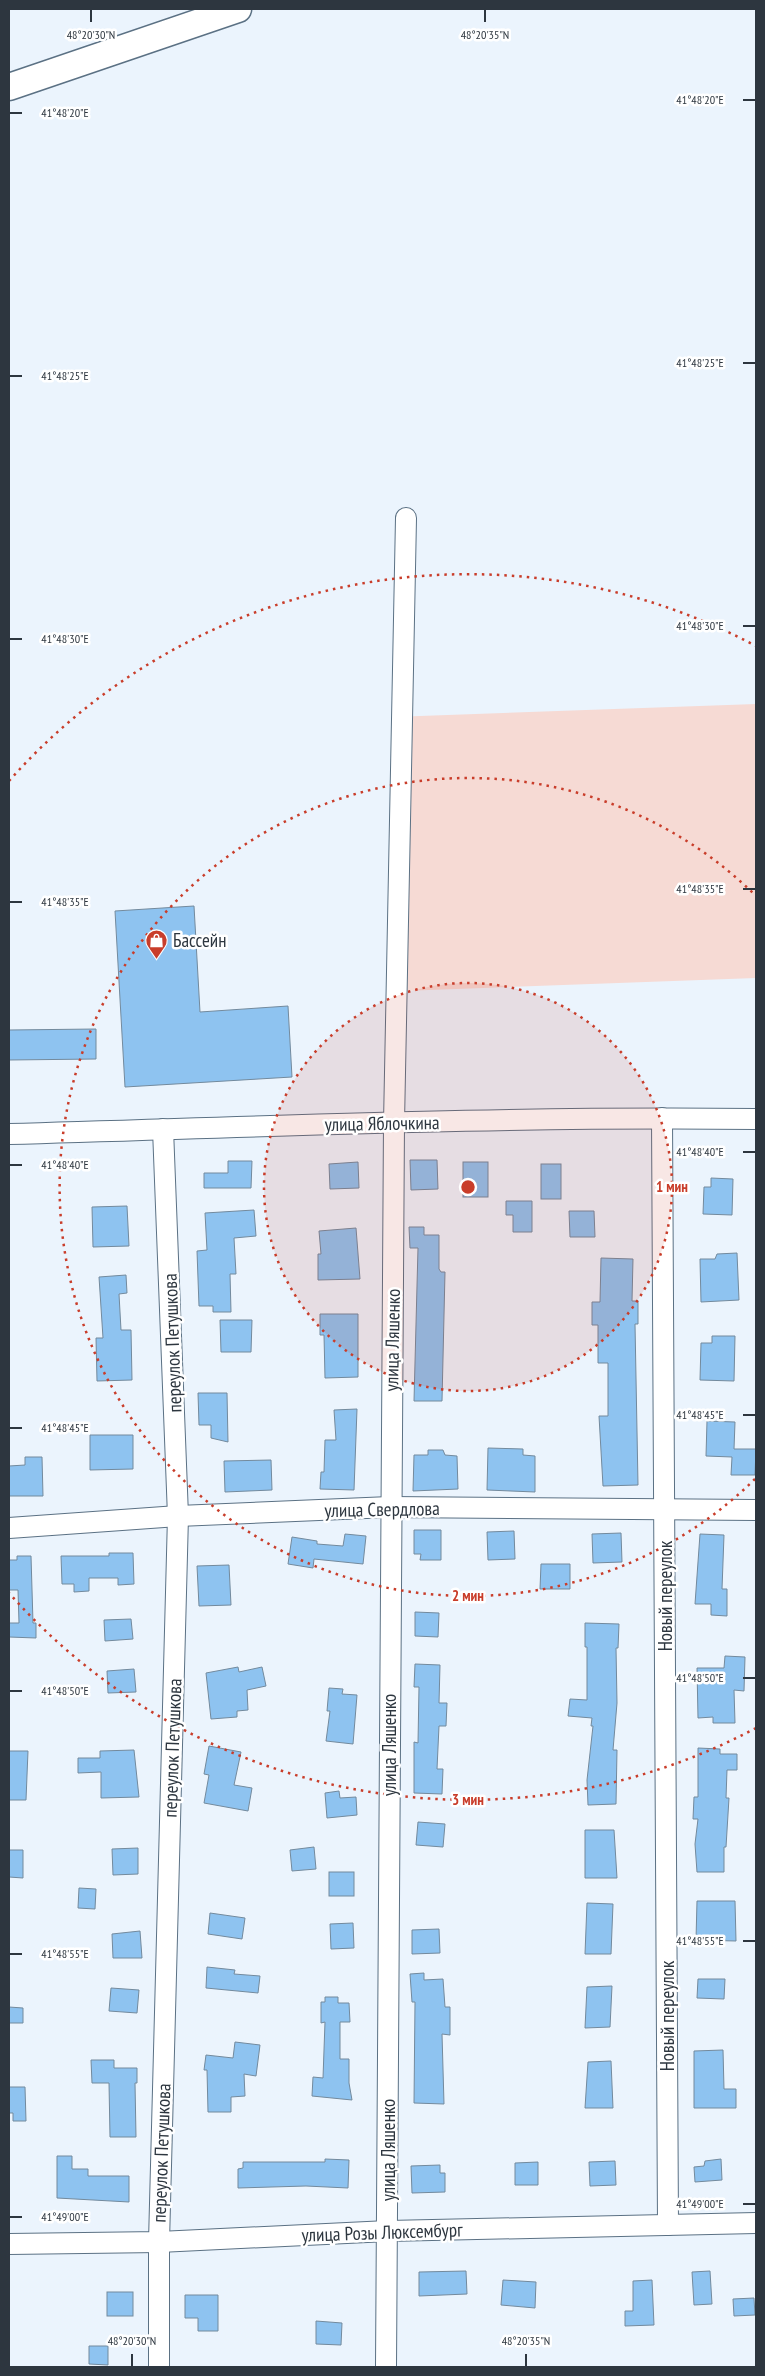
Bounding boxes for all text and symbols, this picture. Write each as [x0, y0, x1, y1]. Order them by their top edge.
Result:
text: 48°20'30"N [67, 27, 115, 42]
text: 48°20'35"N [461, 27, 509, 42]
text: 41°48'20"E [676, 92, 724, 107]
text: 41°48'20"E [41, 105, 89, 120]
text: 41°48'25"E [676, 355, 724, 370]
text: 41°48'25"E [41, 368, 89, 383]
text: 41°48'30"E [676, 618, 724, 633]
text: 41°48'30"E [41, 631, 89, 646]
text: 41°48'35"E [676, 881, 724, 896]
text: 41°48'35"E [41, 894, 89, 909]
shop icon: Бассейн [145, 928, 169, 959]
place label: Бассейн [173, 928, 226, 952]
street label: улица Яблочкина [324, 1110, 440, 1136]
text: 41°48'40"E [676, 1144, 724, 1159]
text: 41°48'40"E [41, 1157, 89, 1172]
text: 1 мин [656, 1177, 688, 1196]
centre of rings [459, 1178, 477, 1196]
street label: переулок Петушкова [158, 1273, 186, 1413]
street label: улица Ляшенко [379, 1288, 405, 1392]
text: 41°48'45"E [676, 1407, 724, 1422]
text: 41°48'45"E [41, 1420, 89, 1435]
street label: улица Свердлова [324, 1496, 440, 1522]
street label: Новый переулок [653, 1540, 677, 1651]
text: 2 мин [452, 1586, 484, 1605]
text: 41°48'50"E [676, 1670, 724, 1685]
street label: переулок Петушкова [158, 1678, 186, 1818]
text: 41°48'50"E [41, 1683, 89, 1698]
street label: улица Ляшенко [377, 1694, 401, 1796]
text: 3 мин [452, 1790, 484, 1809]
text: 41°48'55"E [676, 1933, 724, 1948]
text: 41°48'55"E [41, 1946, 89, 1961]
street label: Новый переулок [655, 1960, 679, 2071]
street label: переулок Петушкова [147, 2083, 175, 2223]
street label: улица Ляшенко [376, 2099, 400, 2201]
text: 41°49'00"E [676, 2196, 724, 2211]
text: 41°49'00"E [41, 2209, 89, 2224]
street label: улица Розы Люксембург [301, 2217, 463, 2247]
text: 48°20'30"N [108, 2333, 156, 2348]
text: 48°20'35"N [502, 2333, 550, 2348]

